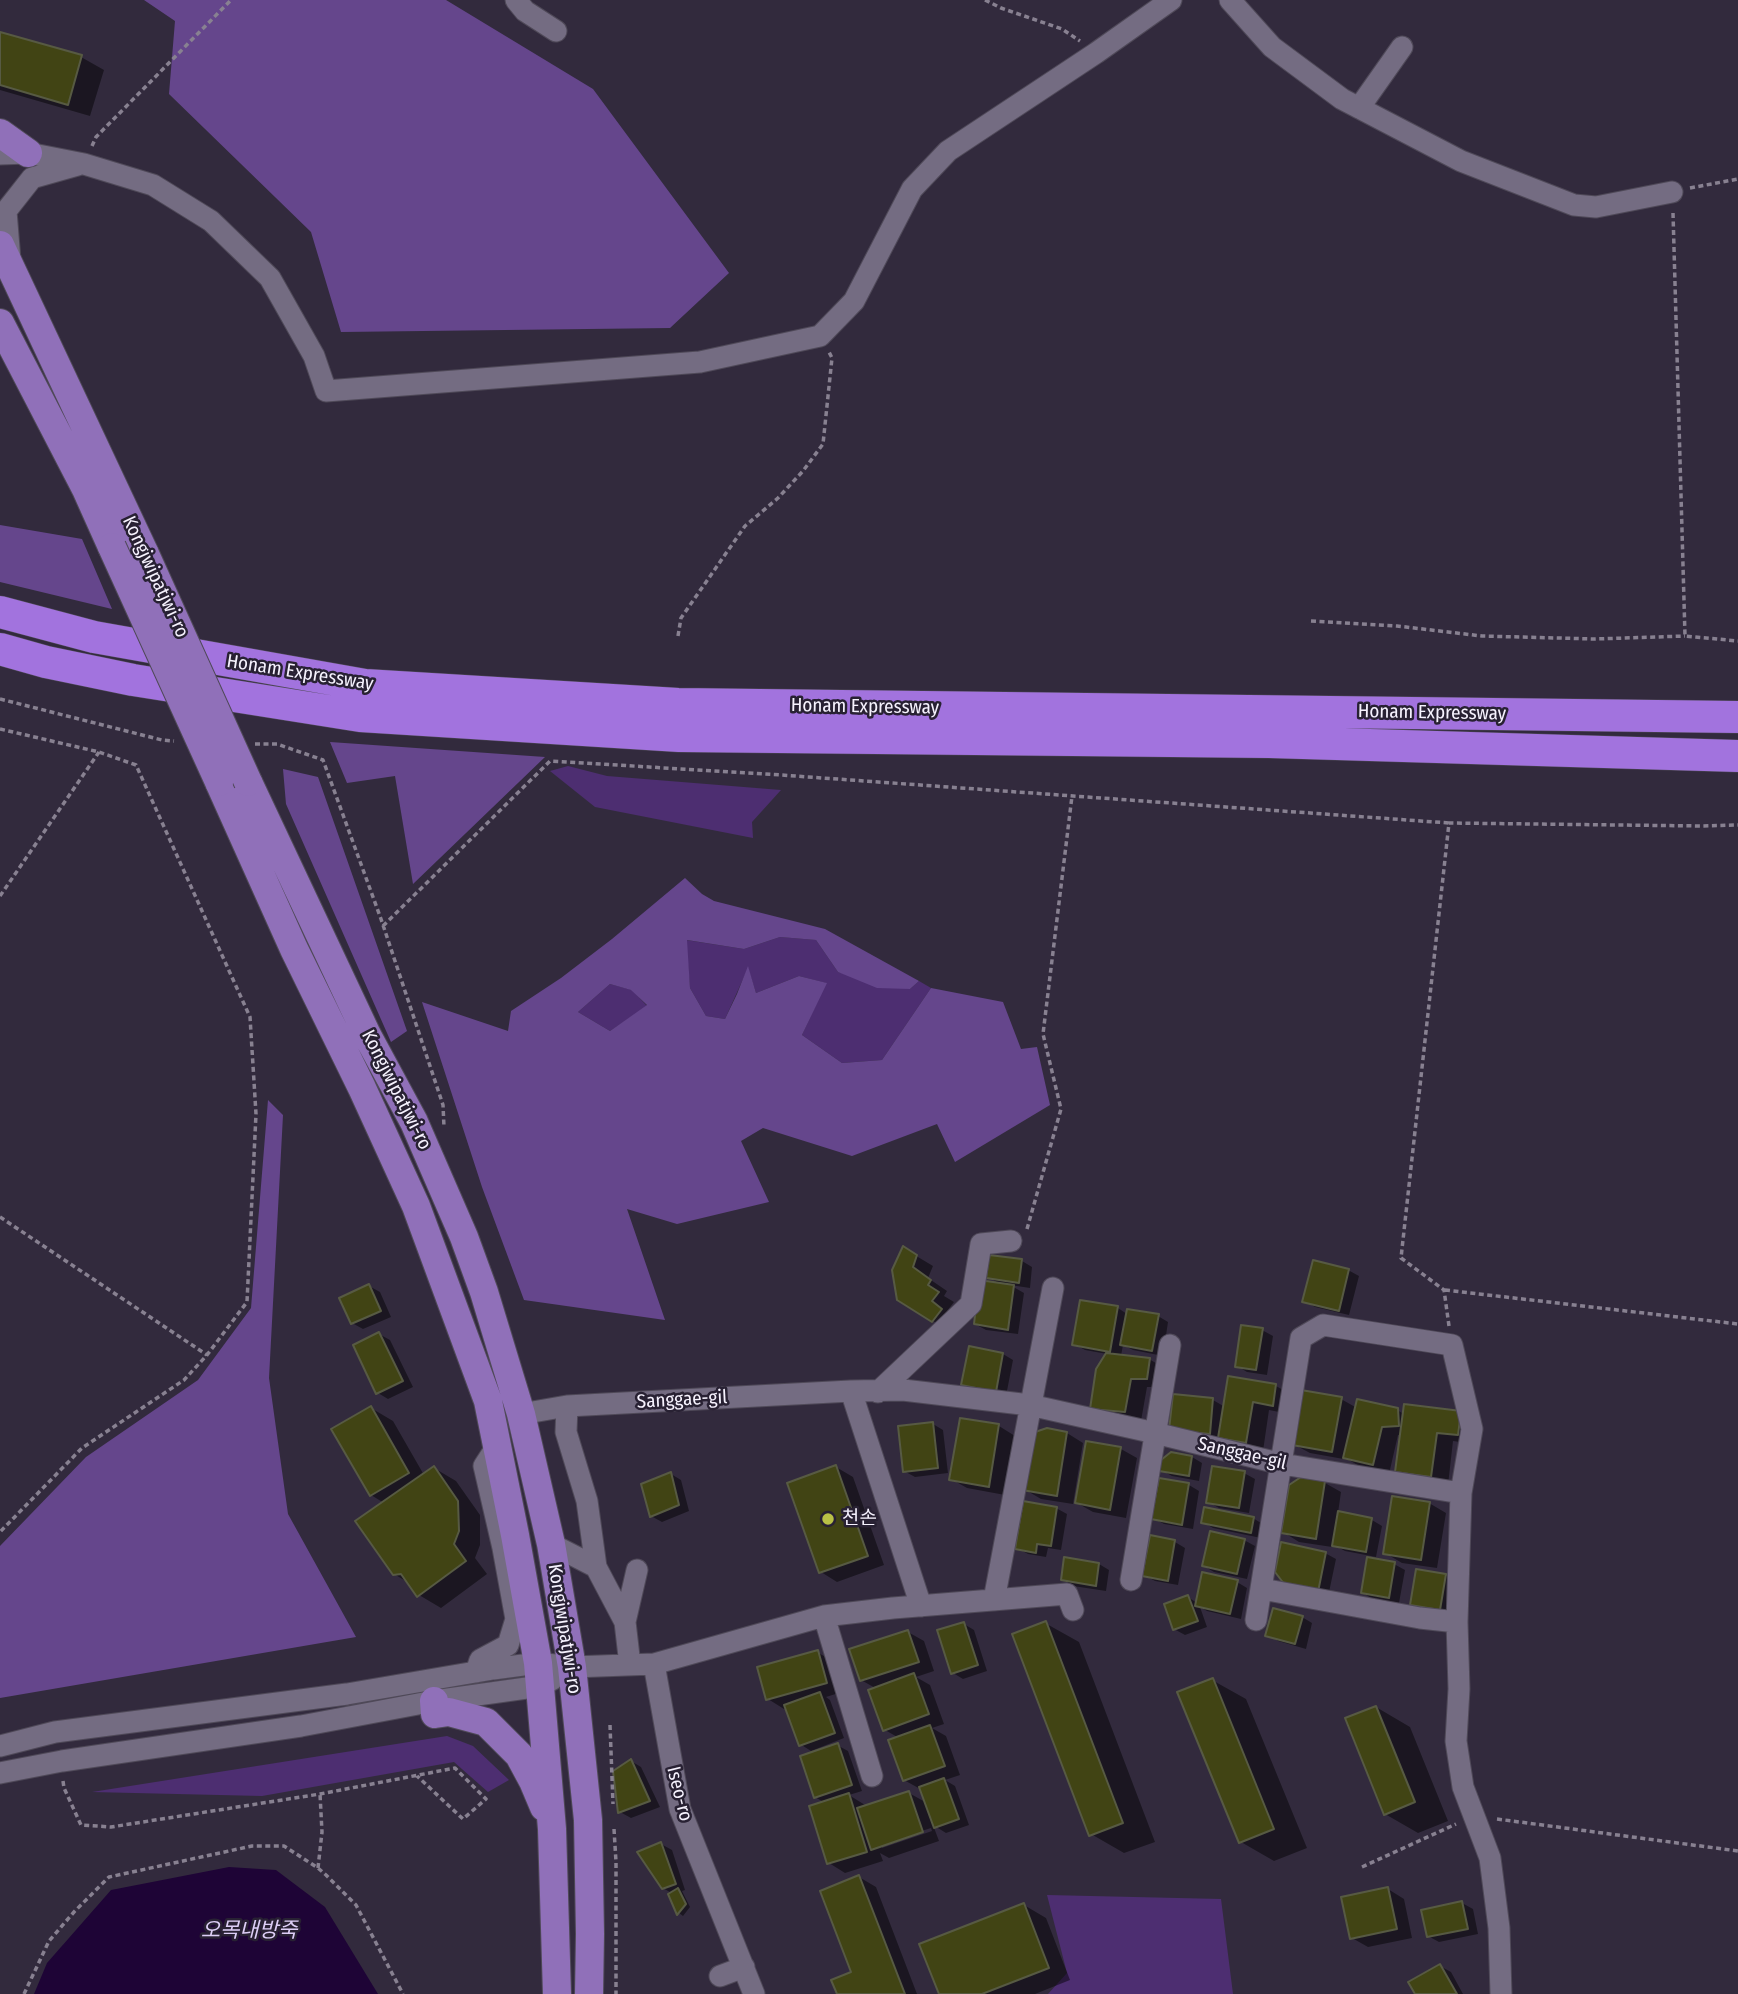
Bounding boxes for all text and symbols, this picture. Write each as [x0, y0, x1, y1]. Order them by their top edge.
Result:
street label: Kongjwipatjwi-ro [117, 513, 193, 641]
street label: Honam Expressway [225, 650, 375, 696]
street label: Honam Expressway [791, 694, 939, 720]
street label: Honam Expressway [1358, 700, 1506, 726]
street label: Kongjwipatjwi-ro [356, 1026, 436, 1154]
street label: Sanggae-gil [636, 1386, 728, 1414]
street label: Sanggae-gil [1195, 1433, 1289, 1475]
place label: 천손 [842, 1508, 877, 1530]
marker: 천손 [820, 1511, 836, 1527]
street label: Kongjwipatjwi-ro [542, 1562, 586, 1696]
street label: Iseo-ro [661, 1764, 697, 1824]
water label: 오목내방죽 [201, 1918, 297, 1944]

